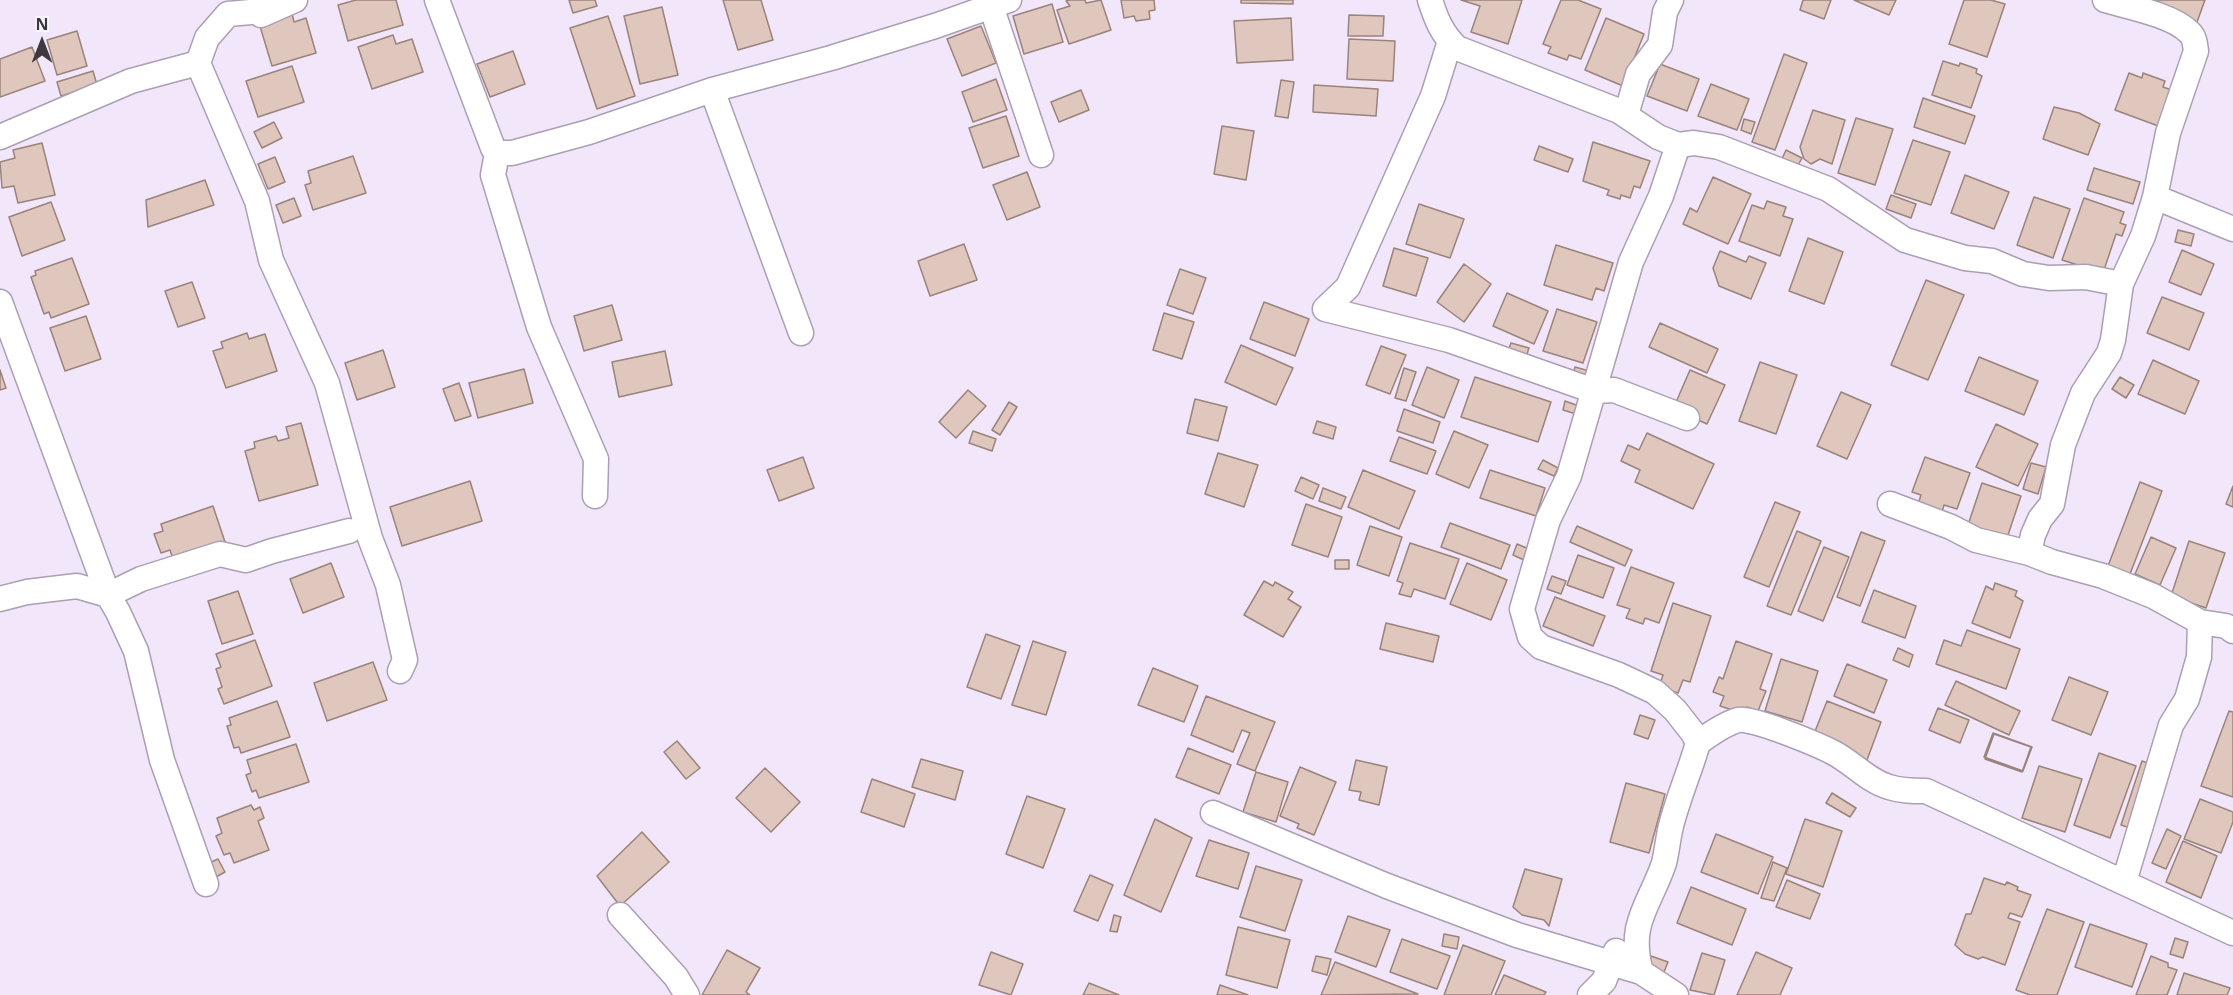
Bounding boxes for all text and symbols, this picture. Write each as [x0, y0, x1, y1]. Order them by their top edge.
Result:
north arrow [12, 12, 72, 72]
text: N [35, 13, 49, 35]

